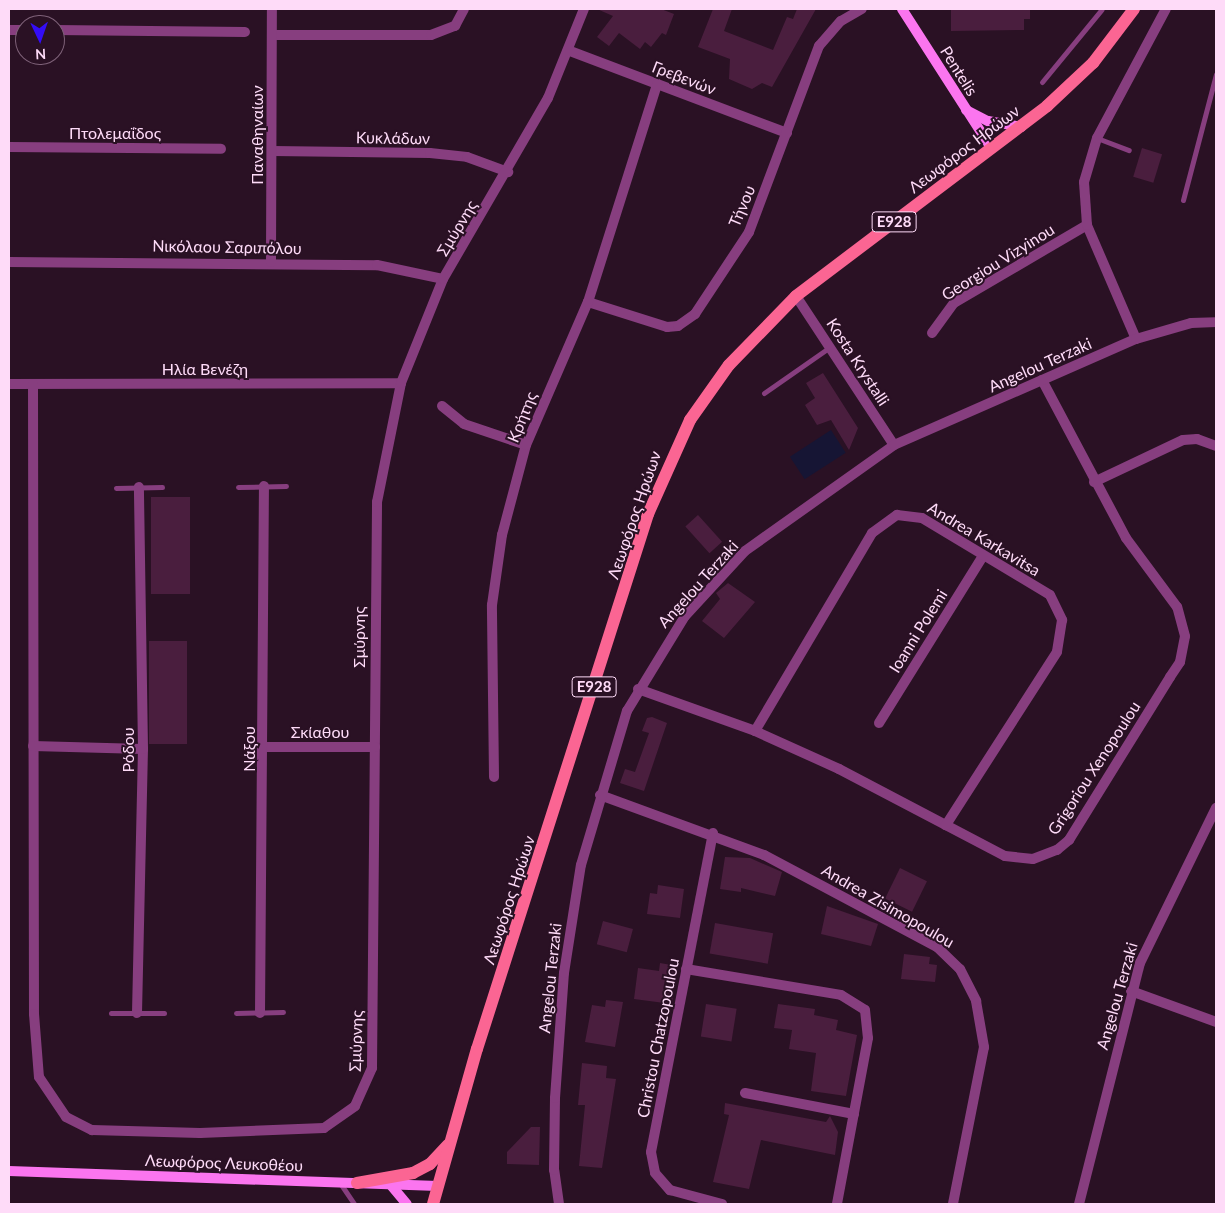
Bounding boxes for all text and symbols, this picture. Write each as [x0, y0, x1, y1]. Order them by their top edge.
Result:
north arrow [15, 15, 65, 65]
street label: Pentelis [936, 43, 982, 99]
text: N [35, 46, 47, 63]
street label: Γρεβενών [649, 57, 719, 99]
street label: Παναθηναίων [247, 85, 267, 185]
street label: Λεωφόρος Ηρώων [905, 101, 1023, 197]
street label: Πτολεμαΐδος [69, 123, 161, 143]
street label: Κυκλάδων [356, 128, 430, 148]
street label: Τήνου [725, 182, 759, 230]
street label: Σμύρνης [433, 197, 481, 259]
road number: E928 [872, 210, 916, 234]
street label: Georgiou Vizyinou [938, 219, 1058, 305]
street label: Νικόλαου Σαριπόλου [152, 236, 302, 258]
street label: Kosta Krystalli [823, 315, 893, 409]
street label: Angelou Terzaki [985, 334, 1095, 396]
street label: Ηλία Βενέζη [162, 359, 248, 379]
street label: Κρήτης [503, 389, 541, 445]
street label: Λεωφόρος Ηρώων [603, 448, 665, 582]
street label: Andrea Karkavitsa [924, 498, 1044, 580]
street label: Angelou Terzaki [654, 536, 742, 632]
street label: Ioanni Polemi [885, 586, 951, 676]
street label: Σμύρνης [349, 606, 369, 668]
road number: E928 [572, 674, 616, 700]
street label: Grigoriou Xenopoulou [1044, 698, 1144, 838]
street label: Σκίαθου [291, 722, 349, 742]
street label: Νάξου [239, 726, 259, 772]
street label: Ρόδου [118, 728, 138, 772]
street label: Λεωφόρος Ηρώων [479, 833, 539, 967]
street label: Andrea Zisimopoulou [818, 860, 958, 952]
street label: Angelou Terzaki [535, 922, 565, 1034]
street label: Angelou Terzaki [1092, 940, 1142, 1052]
street label: Christou Chatzopoulou [633, 957, 683, 1119]
street label: Σμύρνης [345, 1010, 367, 1072]
street label: Λεωφόρος Λευκοθέου [144, 1151, 304, 1175]

